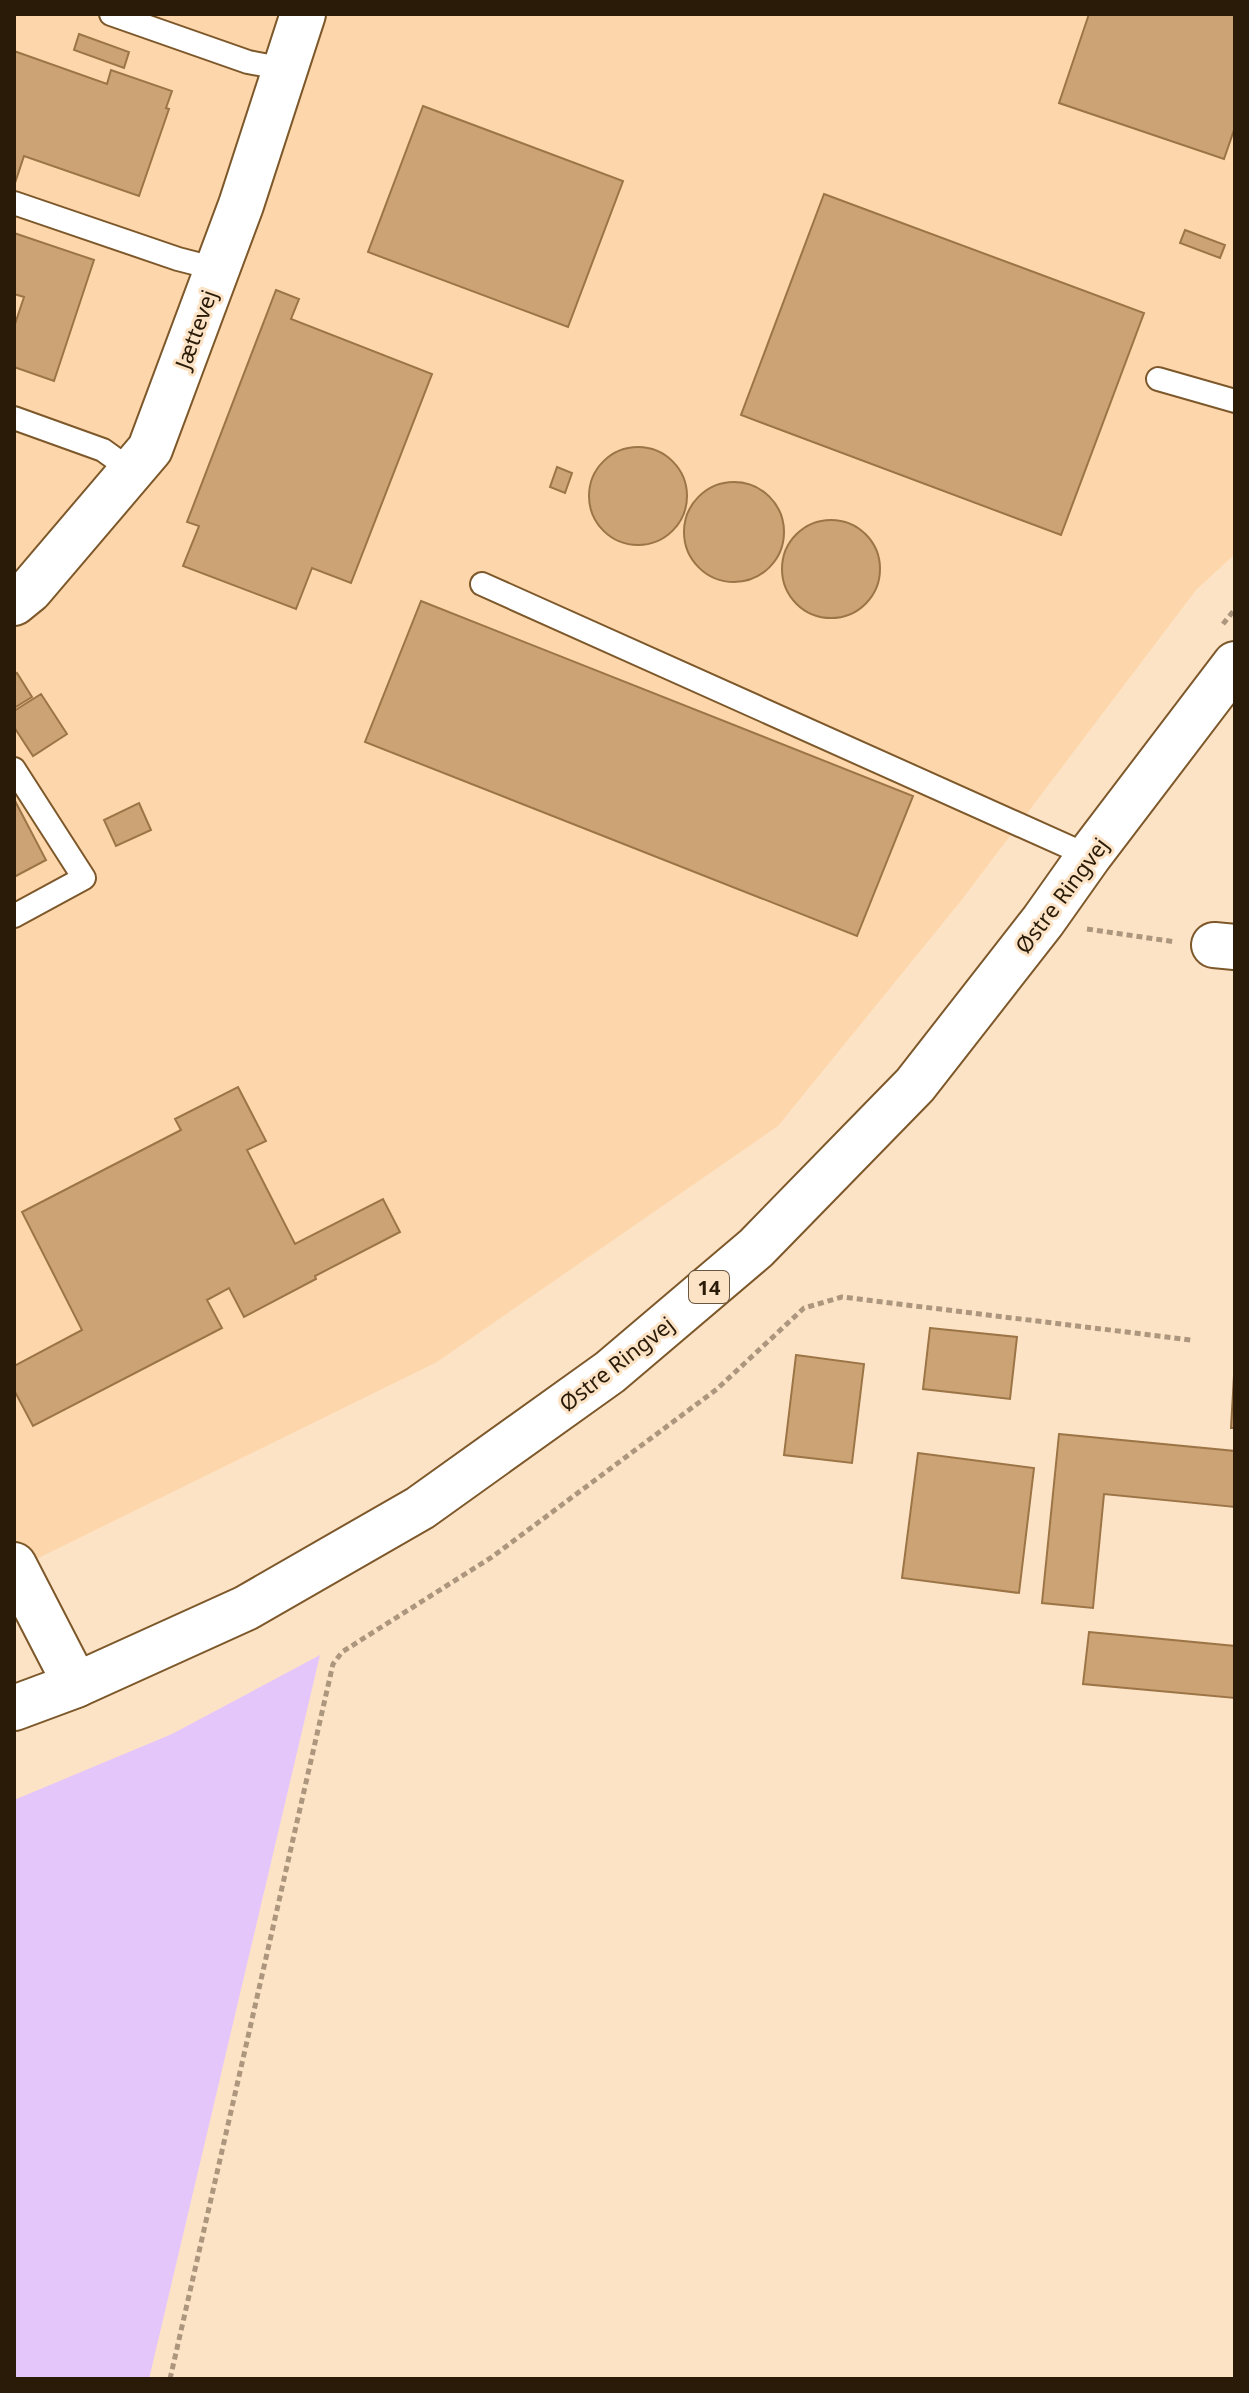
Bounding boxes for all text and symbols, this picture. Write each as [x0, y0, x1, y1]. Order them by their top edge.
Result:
street label: Jættevej [166, 285, 223, 375]
street label: Østre Ringvej [1007, 831, 1115, 959]
road number: 14 [689, 1271, 729, 1303]
street label: Østre Ringvej [552, 1309, 680, 1417]

